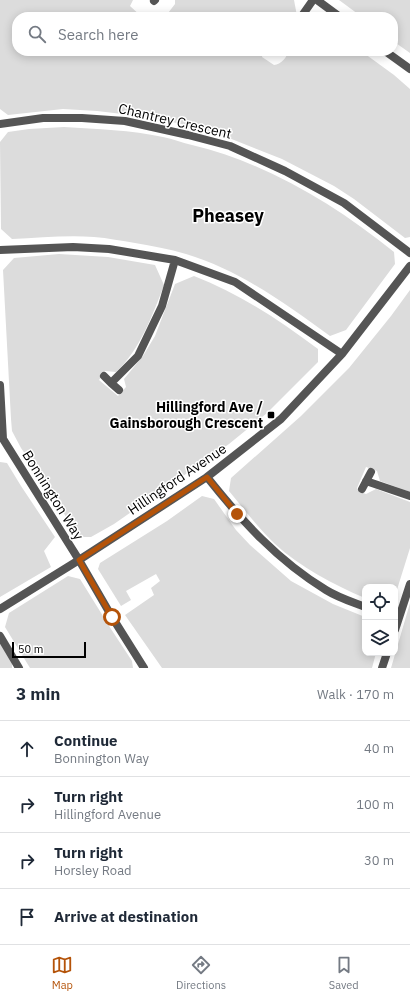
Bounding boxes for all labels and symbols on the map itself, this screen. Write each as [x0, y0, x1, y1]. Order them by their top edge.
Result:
street label: Chantrey Crescent [117, 99, 233, 143]
district label: Pheasey [192, 204, 264, 227]
place label: Hillingford Ave / Gainsborough Crescent [110, 398, 263, 432]
marker: Hillingford Ave / Gainsborough Crescent [266, 410, 276, 420]
street label: Hillingford Avenue [124, 439, 230, 519]
street label: Bonnington Way [18, 447, 88, 543]
route end [228, 505, 246, 523]
route start [103, 608, 121, 626]
scale bar [12, 640, 86, 659]

